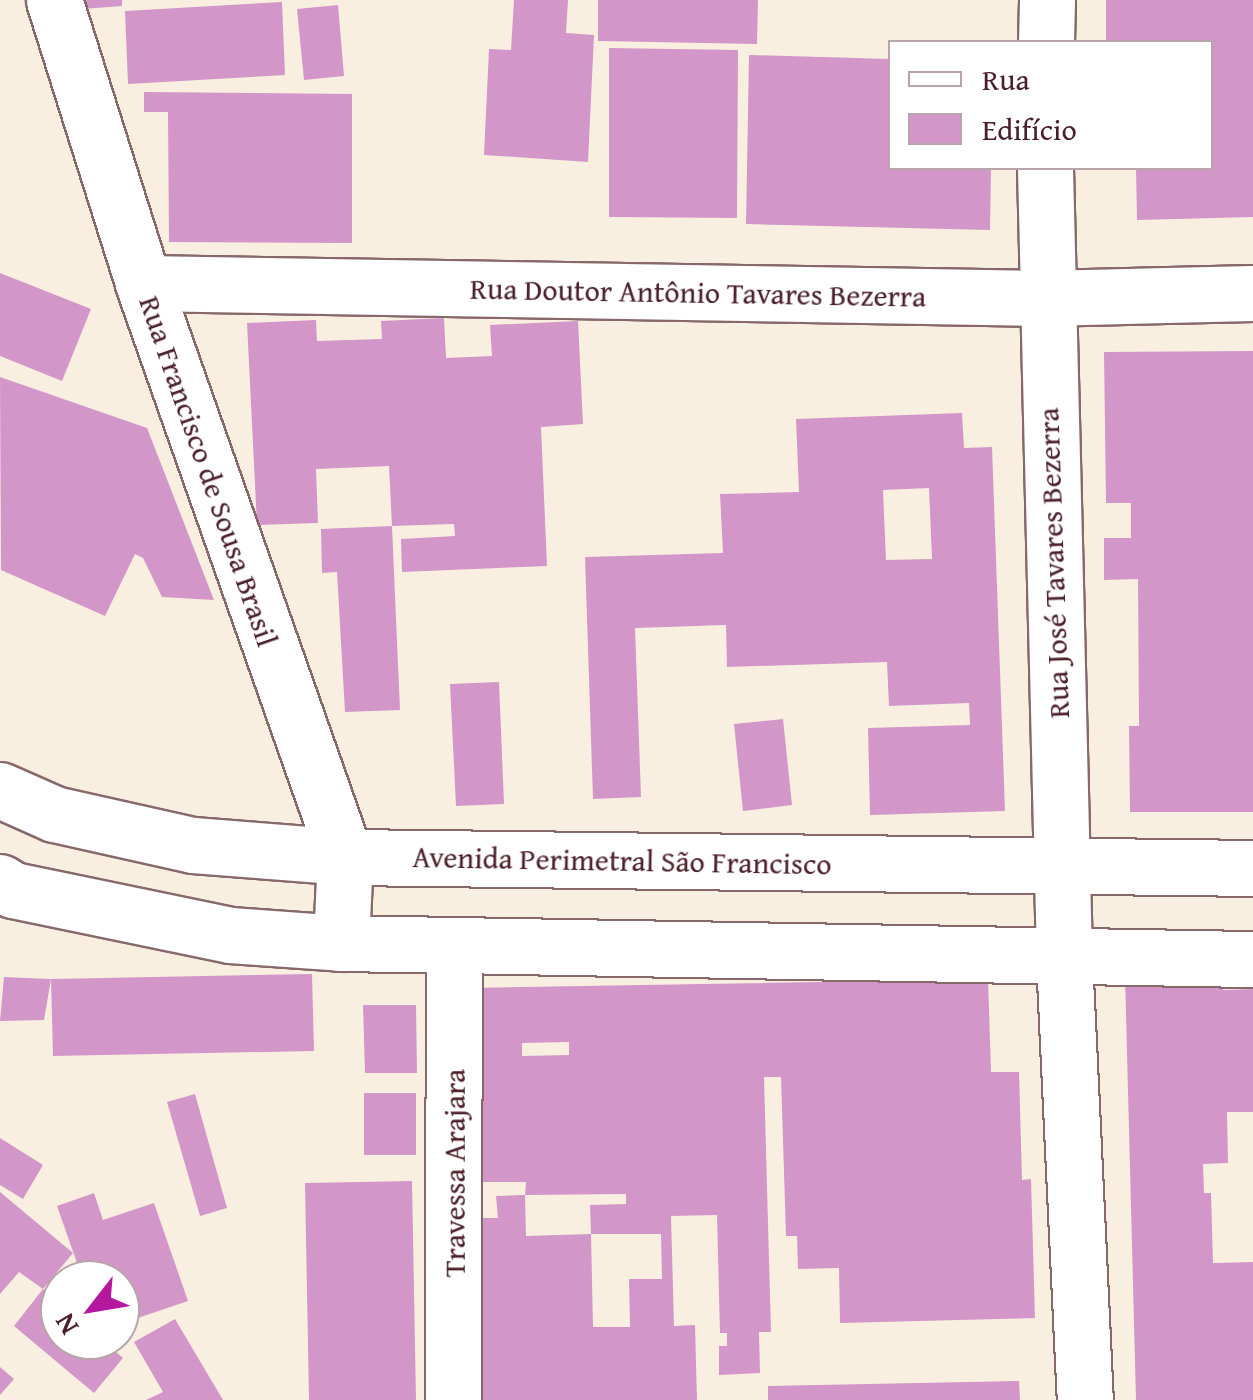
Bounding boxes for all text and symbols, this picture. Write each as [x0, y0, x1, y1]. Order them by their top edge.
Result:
legend [888, 40, 1213, 170]
text: Rua [982, 57, 1030, 101]
text: Edifício [982, 107, 1077, 151]
street label: Rua Doutor Antônio Tavares Bezerra [470, 270, 926, 314]
street label: Rua Francisco de Sousa Brasil [132, 291, 286, 651]
street label: Rua José Tavares Bezerra [1030, 407, 1076, 719]
street label: Avenida Perimetral São Francisco [412, 838, 832, 882]
street label: Travessa Arajara [436, 1069, 472, 1277]
north arrow [40, 1260, 140, 1360]
text: N [43, 1306, 88, 1343]

